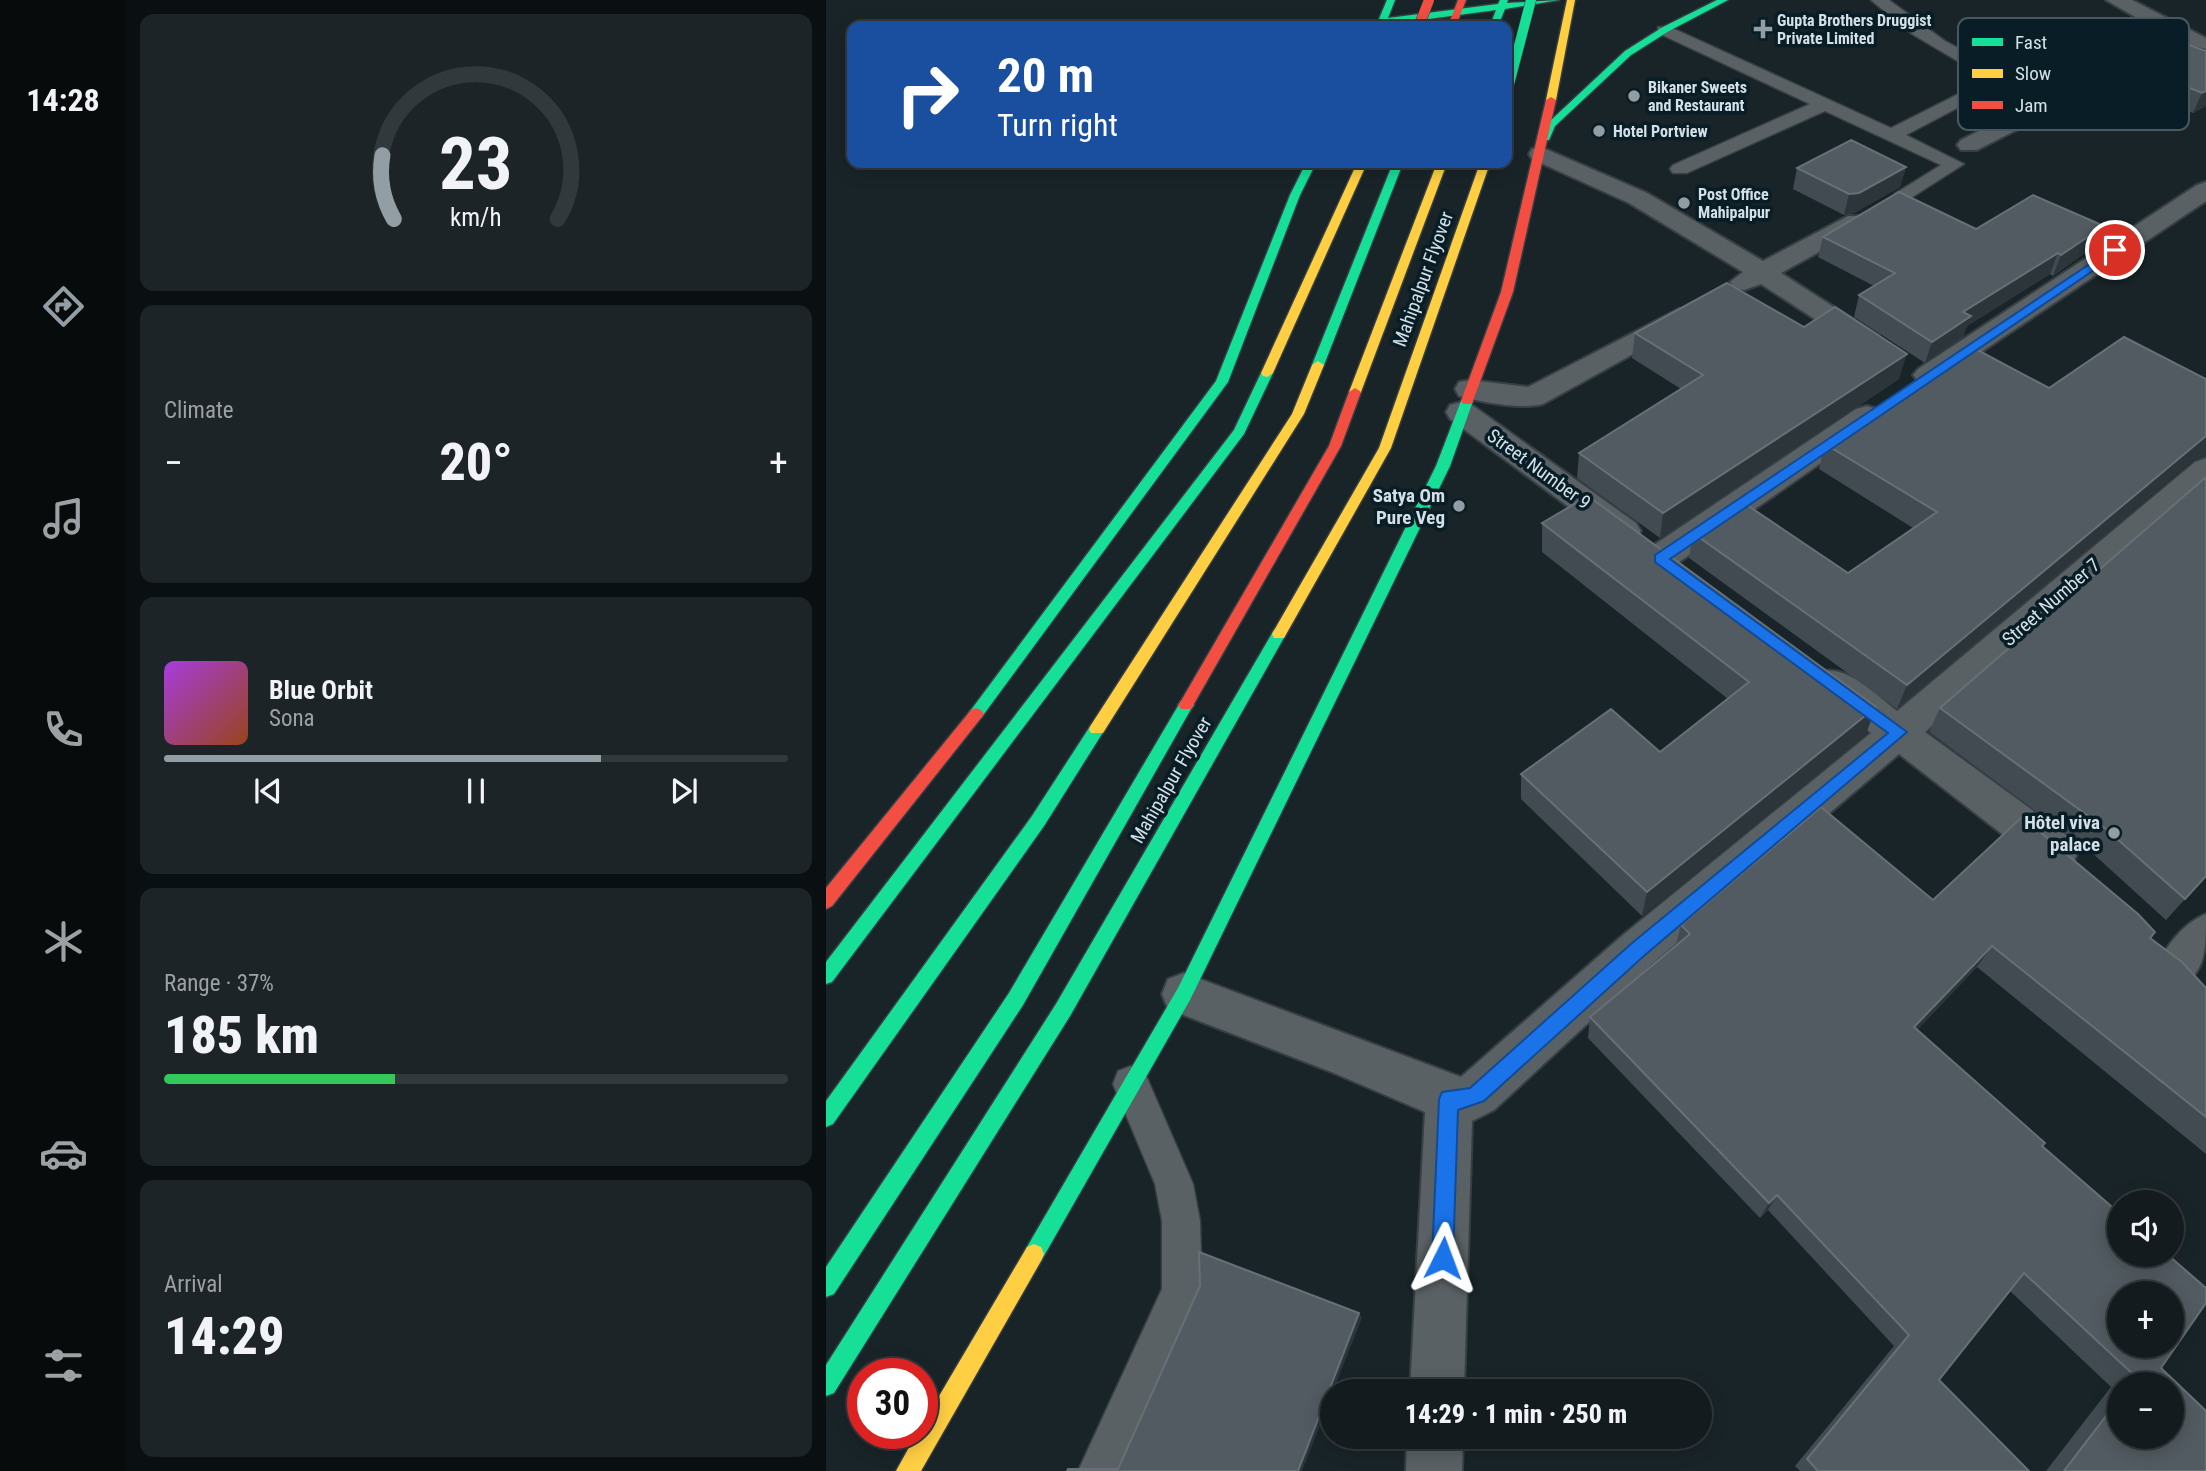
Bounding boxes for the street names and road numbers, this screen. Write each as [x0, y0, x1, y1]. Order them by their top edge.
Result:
street label: Mahipalpur Flyover [1388, 208, 1458, 350]
street label: Street Number 9 [1483, 424, 1595, 514]
street label: Street Number 7 [1997, 553, 2105, 651]
street label: Mahipalpur Flyover [1126, 713, 1217, 847]

